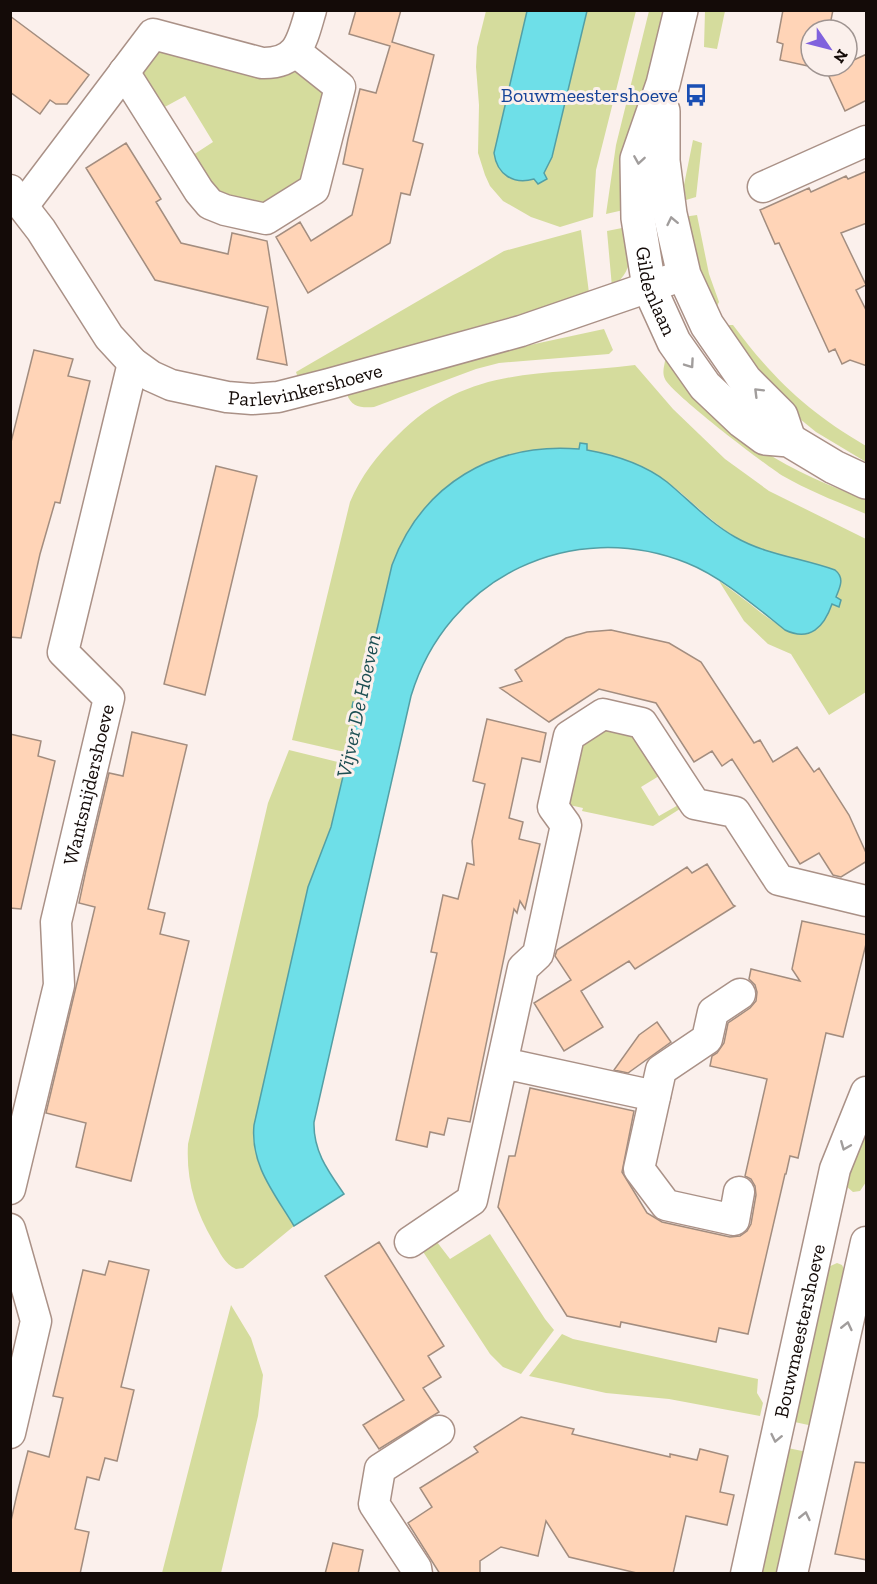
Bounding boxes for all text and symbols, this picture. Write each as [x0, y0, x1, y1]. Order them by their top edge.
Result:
north arrow [799, 18, 859, 78]
text: N [830, 46, 852, 67]
bus stop icon: Bouwmeestershoeve [683, 82, 709, 108]
place label: Bouwmeestershoeve [501, 83, 678, 107]
one-way arrow [633, 155, 645, 164]
one-way arrow [666, 216, 679, 226]
street label: Gildenlaan [631, 245, 682, 340]
one-way arrow [683, 357, 694, 368]
street label: Parlevinkershoeve [227, 358, 385, 411]
one-way arrow [754, 389, 765, 400]
water label: Vijver De Hoeven [331, 632, 385, 780]
street label: Wantsnijdershoeve [58, 702, 119, 868]
one-way arrow [840, 1140, 852, 1151]
street label: Bouwmeestershoeve [769, 1242, 830, 1420]
one-way arrow [840, 1321, 853, 1331]
one-way arrow [770, 1432, 783, 1442]
one-way arrow [797, 1512, 810, 1522]

